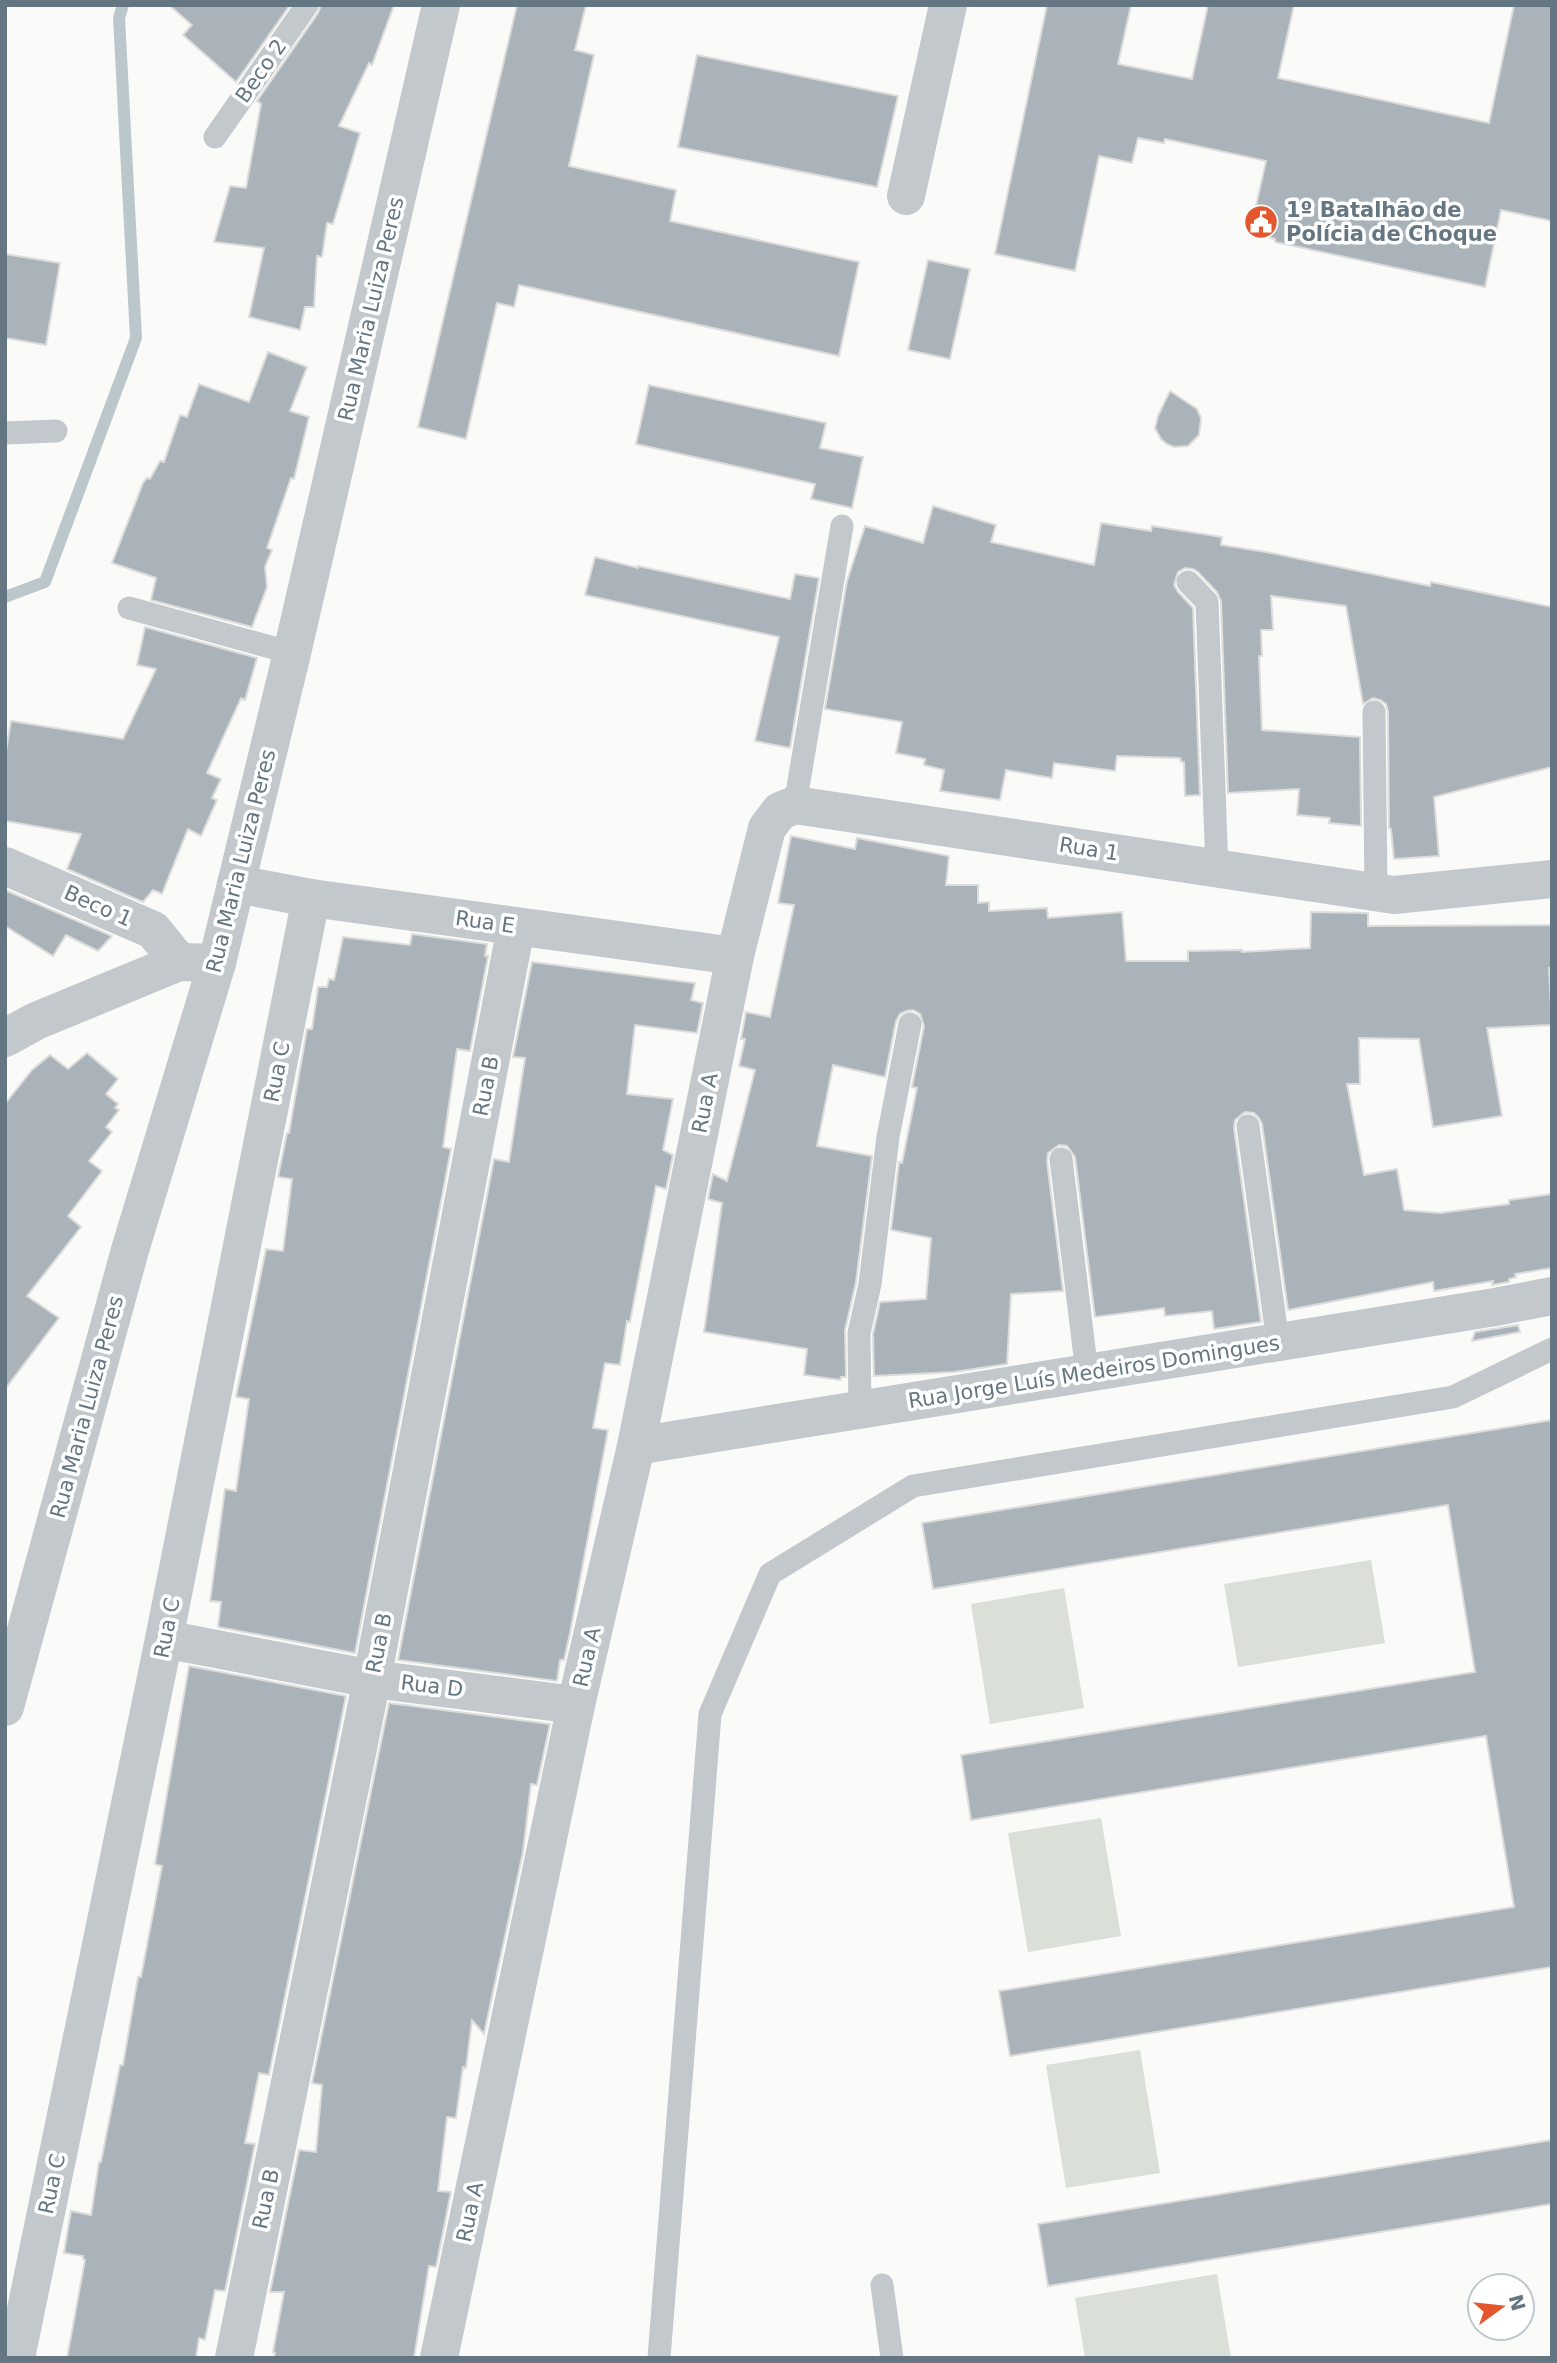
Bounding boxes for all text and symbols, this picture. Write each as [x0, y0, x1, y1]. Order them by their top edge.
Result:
street label: Beco 2 [231, 35, 291, 107]
street label: Rua Maria Luiza Peres [334, 195, 408, 423]
place label: 1º Batalhão de Polícia de Choque [1286, 198, 1497, 246]
public building icon: 1º Batalhão de Polícia de Choque [1242, 203, 1280, 241]
street label: Rua Maria Luiza Peres [202, 747, 280, 975]
street label: Rua 1 [1058, 832, 1120, 866]
street label: Beco 1 [60, 880, 136, 932]
street label: Rua E [454, 906, 516, 938]
street label: Rua C [259, 1040, 295, 1104]
street label: Rua B [468, 1054, 504, 1118]
street label: Rua A [687, 1070, 723, 1135]
street label: Rua Maria Luiza Peres [46, 1293, 128, 1521]
street label: Rua Jorge Luís Medeiros Domingues [907, 1331, 1281, 1413]
street label: Rua C [149, 1596, 185, 1660]
street label: Rua B [361, 1611, 397, 1675]
street label: Rua A [568, 1624, 606, 1689]
street label: Rua D [399, 1670, 465, 1702]
street label: Rua C [34, 2152, 70, 2216]
street label: Rua B [248, 2167, 284, 2231]
street label: Rua A [452, 2179, 488, 2244]
north arrow [1466, 2272, 1536, 2342]
text: N [1505, 2292, 1530, 2313]

